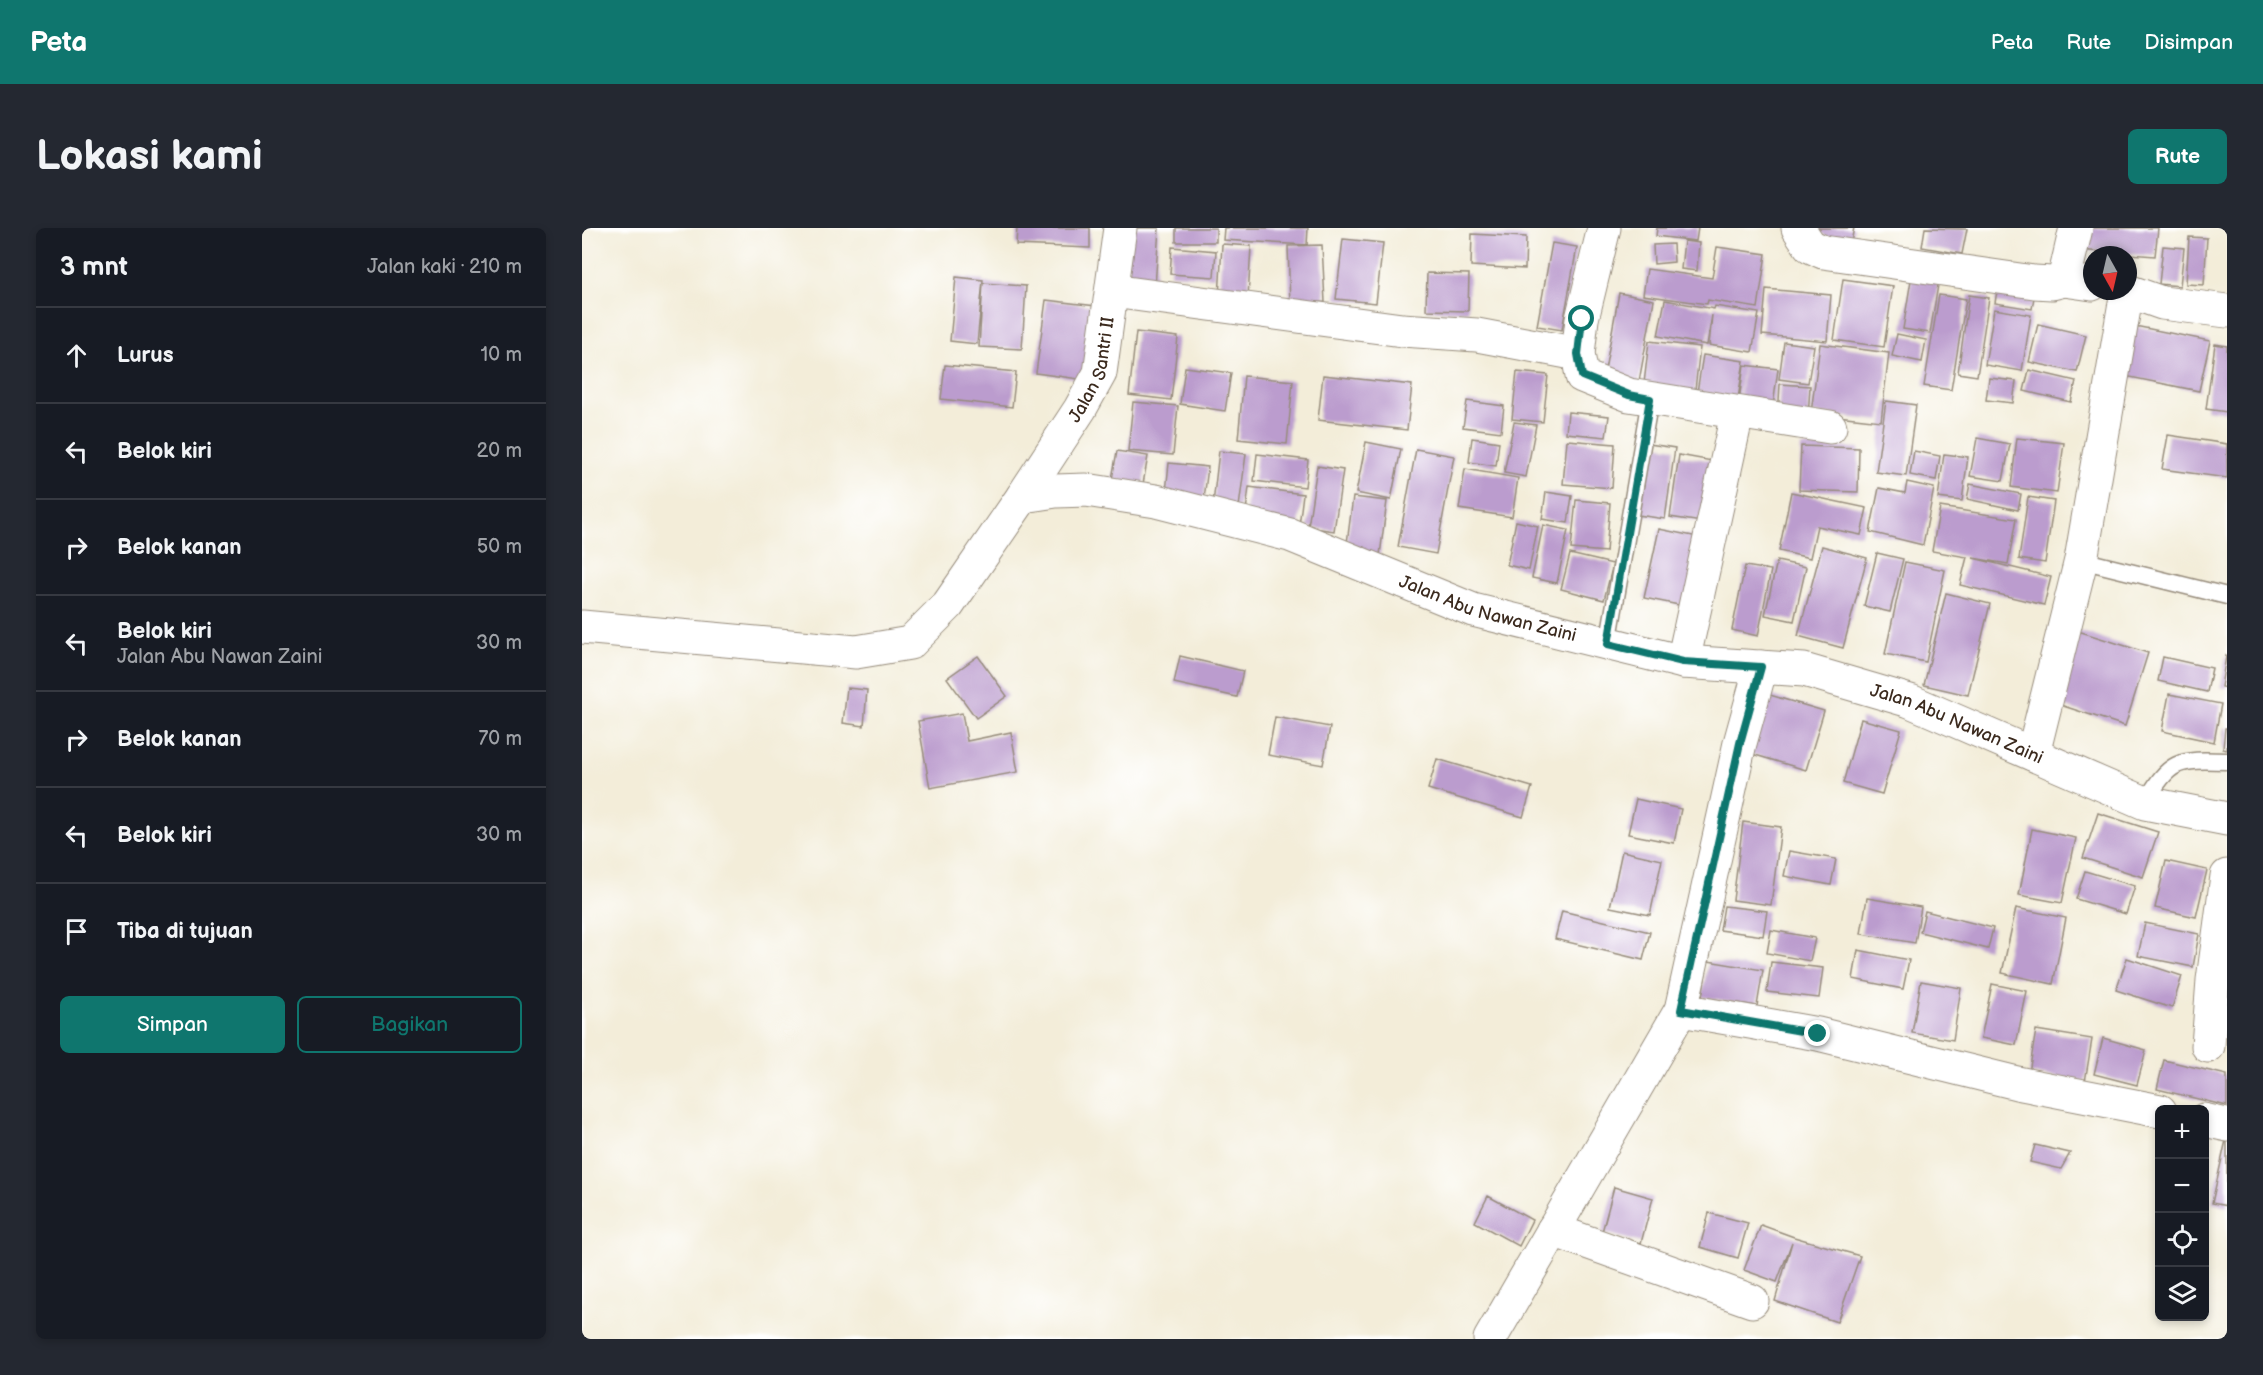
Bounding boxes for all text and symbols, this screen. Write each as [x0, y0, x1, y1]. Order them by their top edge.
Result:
text: Peta [30, 26, 87, 59]
text: Peta [1991, 30, 2033, 55]
text: Rute [2066, 30, 2111, 55]
text: Disimpan [2144, 30, 2233, 55]
button: Rute [2128, 129, 2227, 184]
text: Lokasi kami [36, 131, 262, 182]
north arrow [2083, 246, 2137, 300]
text: 3 mnt [60, 252, 128, 283]
text: Jalan kaki · 210 m [367, 255, 522, 279]
route start [1568, 305, 1594, 331]
street label: Jalan Santri II [1064, 315, 1118, 426]
icon: ahead [60, 339, 93, 372]
text: Lurus [117, 342, 173, 369]
text: 10 m [481, 343, 522, 367]
icon: left [60, 435, 93, 468]
text: Belok kiri [117, 438, 212, 465]
text: 20 m [477, 439, 522, 463]
icon: right [60, 531, 93, 564]
text: Belok kanan [117, 534, 242, 561]
text: 50 m [477, 535, 522, 559]
street label: Jalan Abu Nawan Zaini [1396, 570, 1579, 646]
text: Belok kiri [117, 618, 212, 645]
icon: left [60, 627, 93, 660]
text: 30 m [476, 631, 522, 655]
text: Jalan Abu Nawan Zaini [117, 645, 322, 669]
street label: Jalan Abu Nawan Zaini [1868, 679, 2046, 768]
icon: right [60, 723, 93, 756]
text: Belok kanan [117, 726, 242, 753]
text: 70 m [478, 727, 522, 751]
icon: left [60, 819, 93, 852]
text: Belok kiri [117, 822, 212, 849]
text: 30 m [476, 823, 522, 847]
icon: arrive [60, 915, 93, 948]
text: Tiba di tujuan [117, 918, 253, 945]
button: Simpan [60, 996, 285, 1053]
button: Bagikan [297, 996, 522, 1053]
route end [1804, 1020, 1830, 1046]
map controls [2155, 1105, 2209, 1321]
button: + [2155, 1105, 2209, 1159]
button: − [2155, 1159, 2209, 1213]
button: locate [2155, 1213, 2209, 1267]
button: layers [2155, 1267, 2209, 1321]

